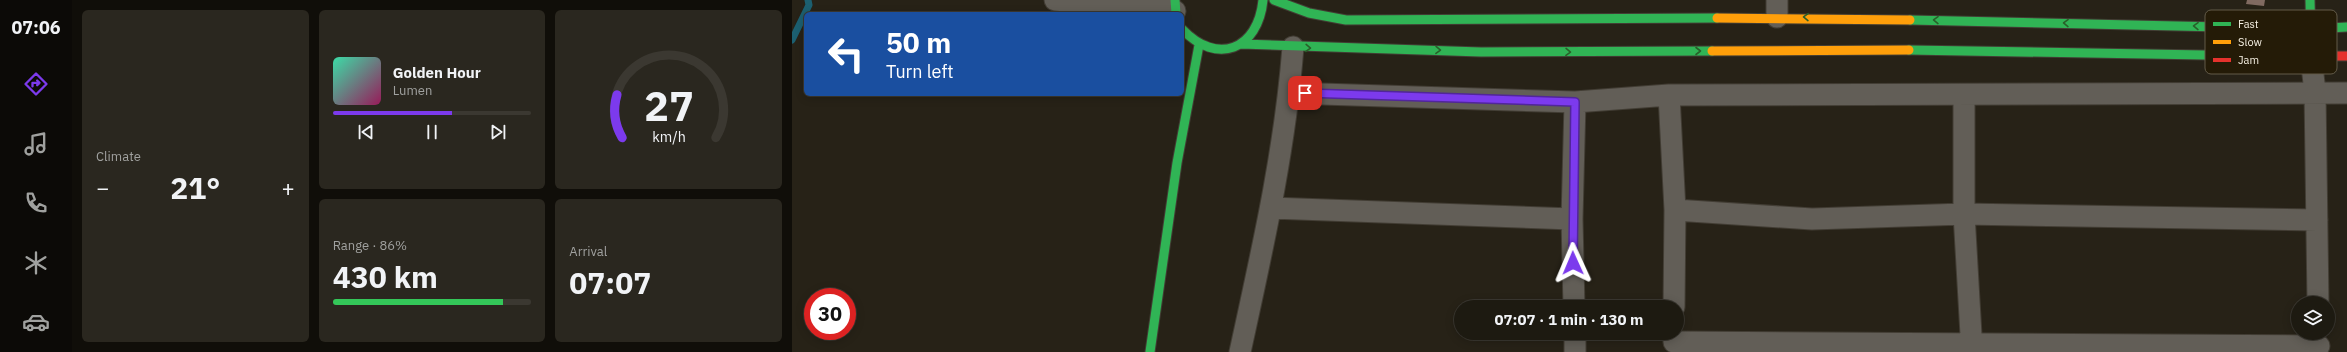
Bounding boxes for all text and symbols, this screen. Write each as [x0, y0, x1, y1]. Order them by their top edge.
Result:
legend [2205, 10, 2337, 74]
one-way arrow [1803, 13, 1809, 22]
text: 07:06 [11, 16, 61, 39]
one-way arrow [1933, 16, 1939, 24]
text: Fast [2238, 17, 2259, 31]
one-way arrow [2063, 18, 2069, 27]
one-way arrow [2193, 22, 2199, 30]
text: 50 m [886, 24, 951, 61]
icon: left [820, 28, 872, 80]
text: Slow [2238, 35, 2262, 49]
one-way arrow [1305, 44, 1311, 52]
one-way arrow [1435, 46, 1441, 54]
one-way arrow [1695, 47, 1701, 55]
one-way arrow [1565, 48, 1571, 56]
text: Jam [2238, 53, 2259, 67]
text: Turn left [886, 60, 954, 83]
text: Golden Hour [393, 63, 481, 82]
icon: directions [22, 70, 50, 98]
pin [1288, 76, 1322, 110]
text: 27 [644, 77, 694, 131]
text: Lumen [393, 82, 432, 99]
icon: arrive [1294, 82, 1316, 104]
icon: previous [355, 121, 377, 143]
icon: pause [421, 121, 443, 143]
icon: next [487, 121, 509, 143]
text: km/h [652, 126, 685, 145]
icon: music [22, 130, 50, 158]
text: Climate [96, 148, 141, 165]
text: 21° [170, 168, 220, 207]
text: − [96, 173, 109, 202]
text: + [281, 173, 295, 202]
icon: phone [22, 189, 50, 217]
text: Range · 86% [333, 237, 407, 254]
position arrow [1552, 242, 1594, 284]
text: Arrival [569, 243, 607, 260]
icon: climate [22, 249, 50, 277]
text: 430 km [333, 257, 438, 296]
text: 07:07 [569, 263, 651, 302]
speed limit sign: 30 [804, 288, 856, 340]
map controls [2291, 296, 2335, 340]
button: layers [2291, 296, 2335, 340]
icon: car [22, 308, 50, 336]
text: 07:07 · 1 min · 130 m [1495, 310, 1643, 329]

